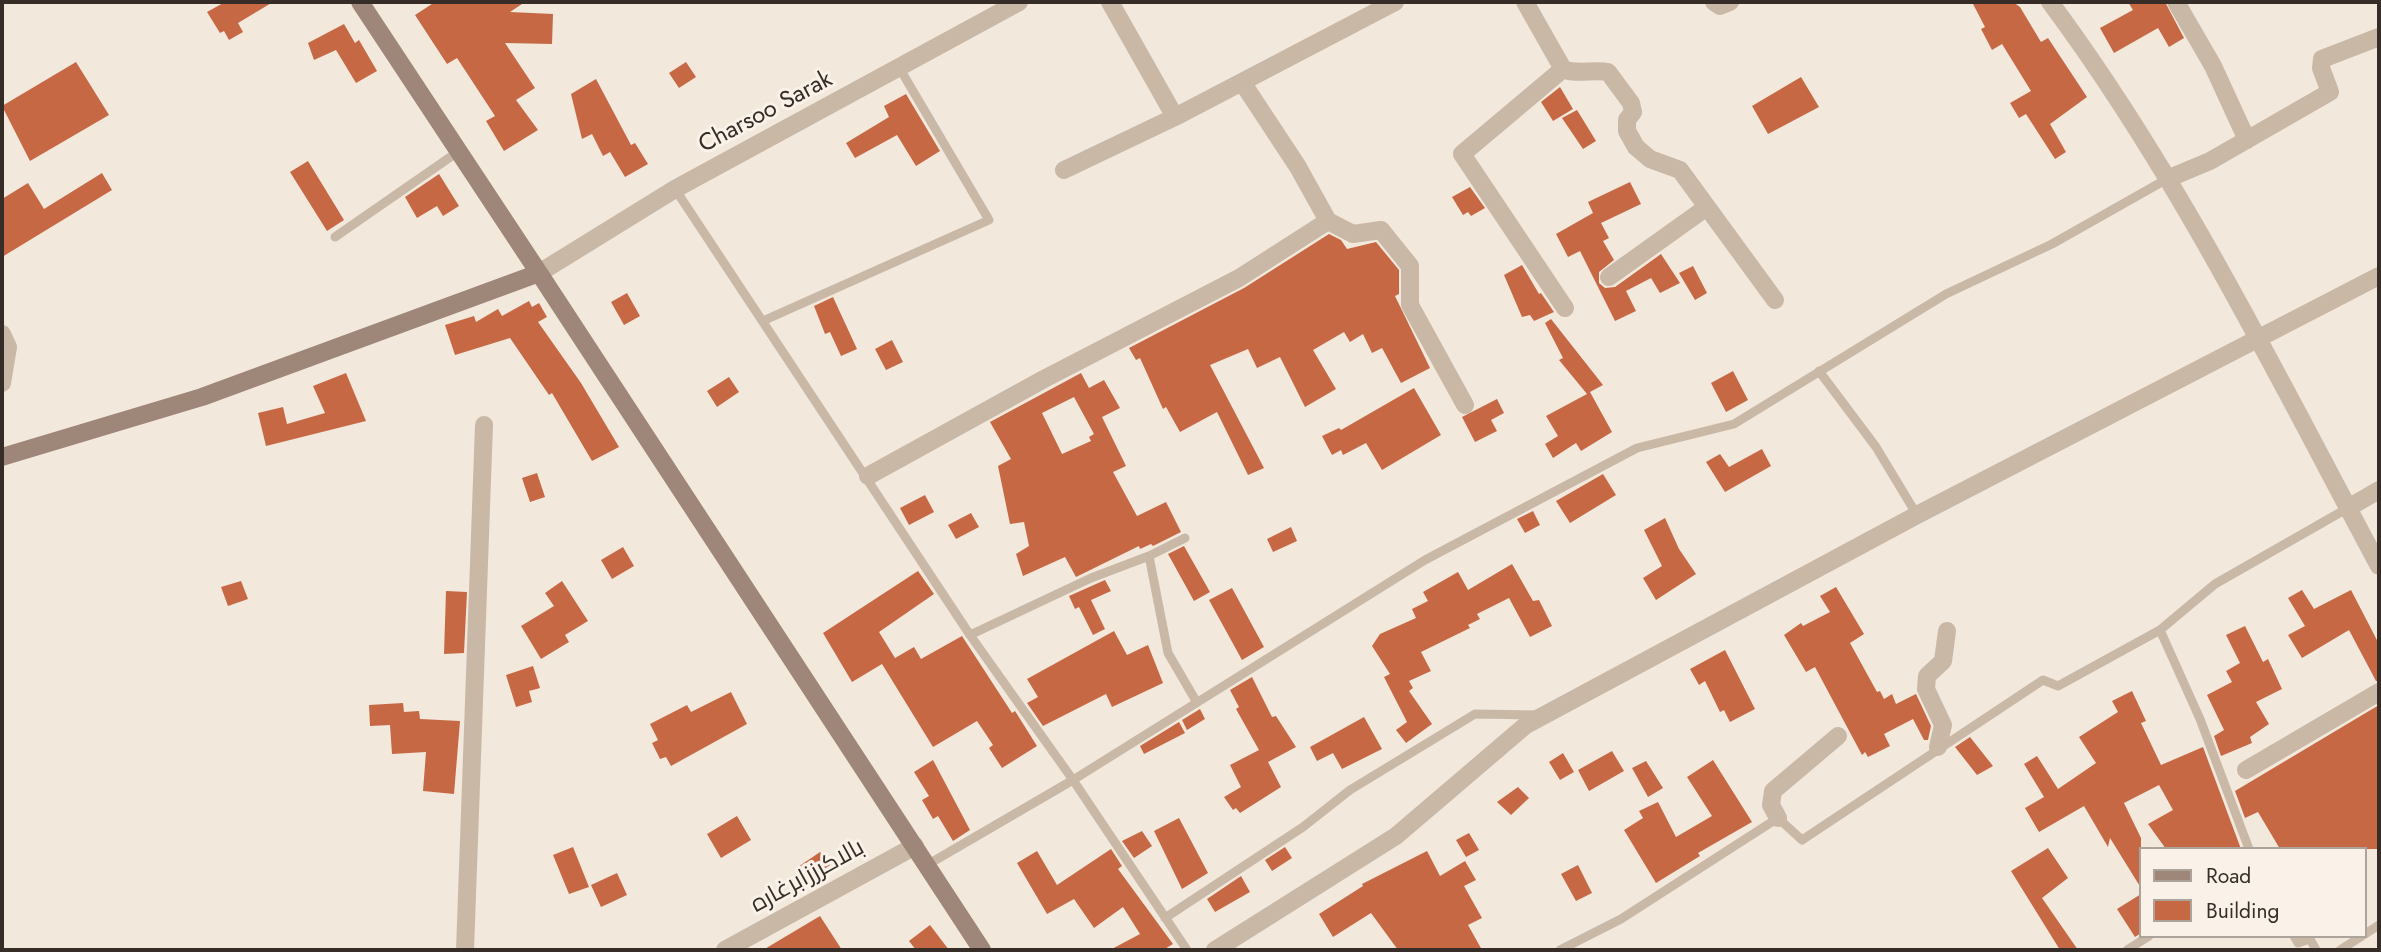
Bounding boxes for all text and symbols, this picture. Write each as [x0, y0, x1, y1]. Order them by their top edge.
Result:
street label: Charsoo Sarak [694, 66, 838, 160]
street label: بالاکرززابرغاره [746, 834, 870, 920]
legend [2140, 847, 2367, 938]
text: Road [2206, 861, 2251, 891]
text: Building [2206, 896, 2279, 926]

